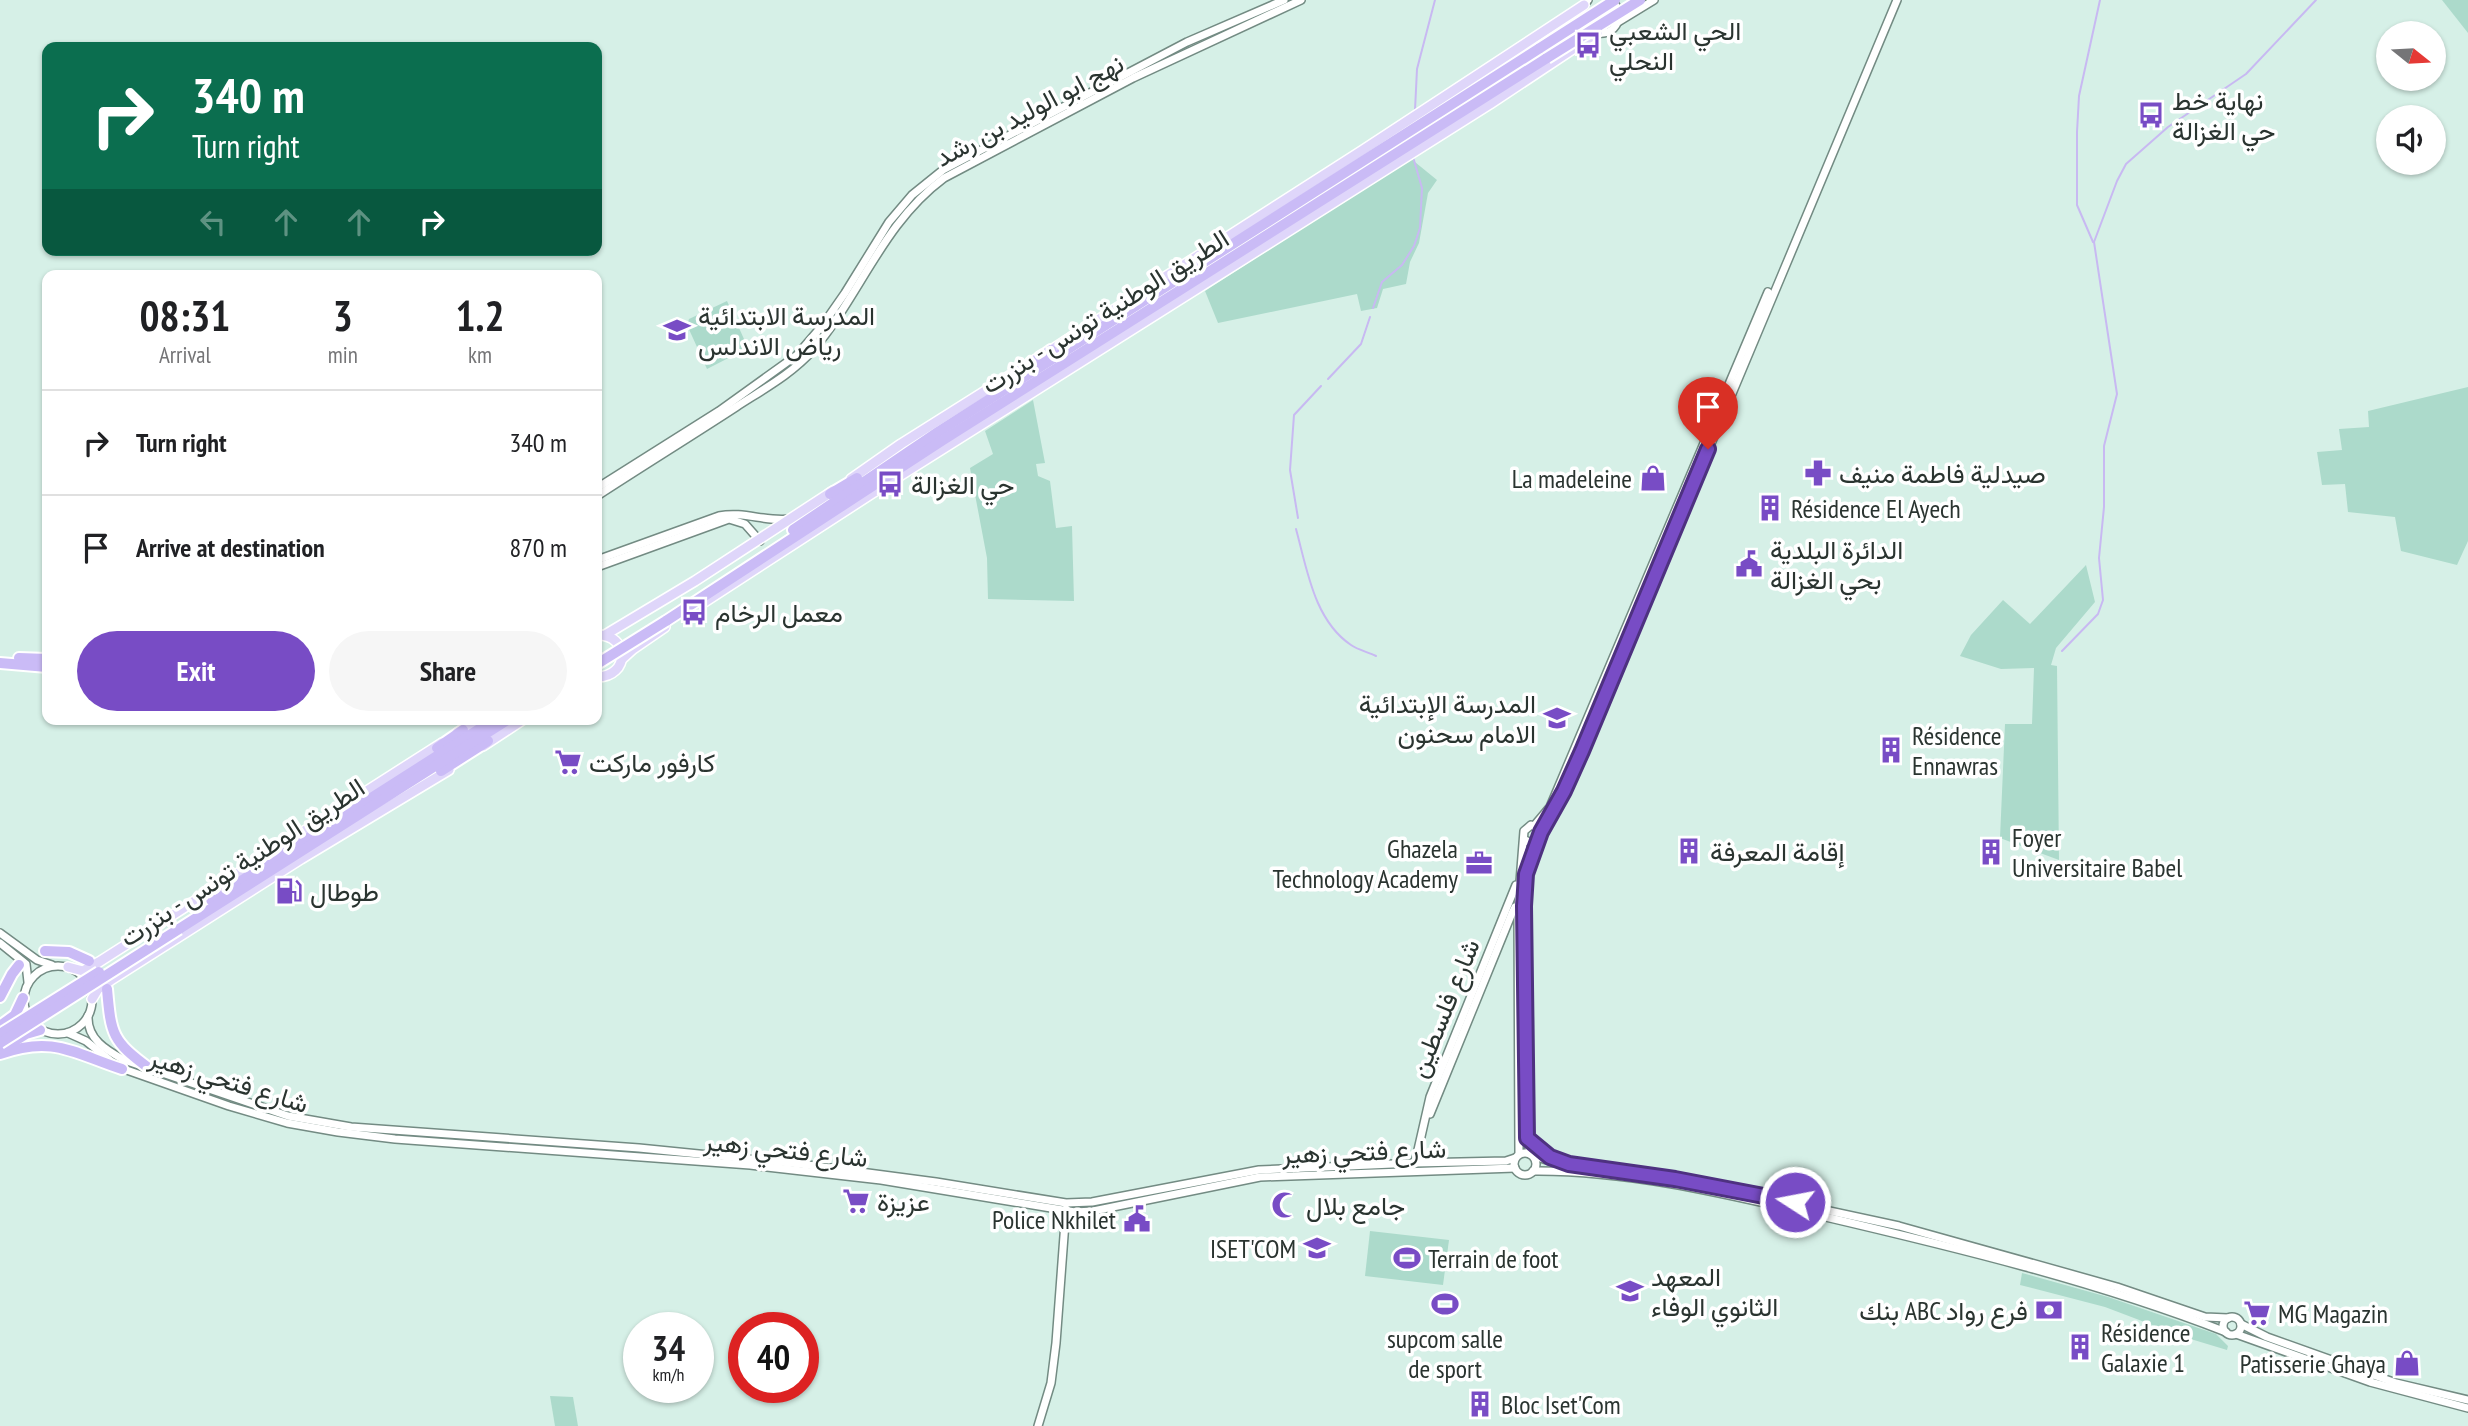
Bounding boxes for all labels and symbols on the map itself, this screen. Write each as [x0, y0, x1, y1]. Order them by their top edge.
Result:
place label: الحي الشعبي النحلي [1609, 14, 1741, 82]
north arrow [2376, 21, 2446, 91]
bus stop icon: الحي الشعبي النحلي [1573, 30, 1603, 60]
street label: نهج ابو الوليد بن رشد [929, 46, 1130, 175]
place label: نهاية خط حي الغزالة [2172, 84, 2275, 152]
bus stop icon: نهاية خط حي الغزالة [2136, 100, 2166, 130]
street label: الطريق الوطنية تونس - بنزرت [975, 221, 1235, 401]
place label: المدرسة الابتدائية رياض الاندلس [698, 299, 875, 362]
school or university icon: المدرسة الابتدائية رياض الاندلس [662, 315, 692, 345]
pin [1678, 377, 1738, 449]
place label: صيدلية فاطمة منيف [1839, 457, 2046, 490]
pharmacy icon: صيدلية فاطمة منيف [1803, 458, 1833, 488]
place label: La madeleine [1512, 462, 1632, 495]
shop icon: La madeleine [1638, 463, 1668, 493]
place label: حي الغزالة [911, 468, 1014, 506]
bus stop icon: حي الغزالة [875, 469, 905, 499]
place label: Résidence El Ayech [1791, 492, 1961, 525]
building icon: Résidence El Ayech [1755, 493, 1785, 523]
place label: الدائرة البلدية بحي الغزالة [1770, 533, 1903, 601]
public building icon: الدائرة البلدية بحي الغزالة [1734, 549, 1764, 579]
place label: معمل الرخام [715, 596, 843, 630]
bus stop icon: معمل الرخام [679, 597, 709, 627]
place label: المدرسة الإبتدائية الامام سحنون [1359, 687, 1536, 751]
school or university icon: المدرسة الإبتدائية الامام سحنون [1542, 703, 1572, 733]
place label: Résidence Ennawras [1912, 719, 2002, 782]
building icon: Résidence Ennawras [1876, 735, 1906, 765]
place label: كارفور ماركت [589, 746, 715, 779]
supermarket icon: كارفور ماركت [553, 747, 583, 777]
street label: الطريق الوطنية تونس - بنزرت [113, 770, 371, 954]
place label: Foyer Universitaire Babel [2012, 821, 2182, 884]
place label: Ghazela Technology Academy [1272, 832, 1458, 895]
place label: إقامة المعرفة [1710, 835, 1845, 869]
building icon: إقامة المعرفة [1674, 836, 1704, 866]
building icon: Foyer Universitaire Babel [1976, 837, 2006, 867]
office icon: Ghazela Technology Academy [1464, 848, 1494, 878]
place label: طوطال [310, 875, 379, 908]
fuel station icon: طوطال [274, 876, 304, 906]
street label: شارع فلسطين [1401, 934, 1489, 1083]
street label: شارع فتحي زهير [143, 1040, 312, 1125]
street label: شارع فتحي زهير [701, 1124, 869, 1179]
street label: شارع فتحي زهير [1280, 1132, 1447, 1175]
position arrow [1758, 1165, 1832, 1239]
place label: عزيزة [877, 1185, 930, 1218]
supermarket icon: عزيزة [841, 1186, 871, 1216]
place label: جامع بلال [1306, 1189, 1405, 1224]
mosque icon: جامع بلال [1270, 1190, 1300, 1220]
place label: Police Nkhilet [992, 1203, 1116, 1236]
public building icon: Police Nkhilet [1122, 1204, 1152, 1234]
place label: ISET'COM [1210, 1232, 1296, 1265]
school or university icon: ISET'COM [1302, 1233, 1332, 1263]
place label: Terrain de foot [1428, 1242, 1559, 1275]
sports icon: Terrain de foot [1392, 1243, 1422, 1273]
place label: المعهد الثانوي الوفاء [1651, 1260, 1778, 1328]
school or university icon: المعهد الثانوي الوفاء [1615, 1276, 1645, 1306]
sports icon: supcom salle de sport [1430, 1289, 1460, 1319]
place label: بنك ABC فرع رواد [1859, 1294, 2028, 1329]
bank icon: بنك ABC فرع رواد [2034, 1295, 2064, 1325]
place label: MG Magazin [2278, 1297, 2388, 1330]
supermarket icon: MG Magazin [2242, 1298, 2272, 1328]
speed limit sign: 40 [728, 1312, 819, 1403]
place label: Résidence Galaxie 1 [2101, 1316, 2191, 1379]
place label: supcom salle de sport [1387, 1322, 1503, 1385]
building icon: Résidence Galaxie 1 [2065, 1332, 2095, 1362]
place label: Patisserie Ghaya [2240, 1347, 2386, 1380]
shop icon: Patisserie Ghaya [2392, 1348, 2422, 1378]
place label: Bloc Iset'Com [1501, 1388, 1621, 1421]
building icon: Bloc Iset'Com [1465, 1389, 1495, 1419]

